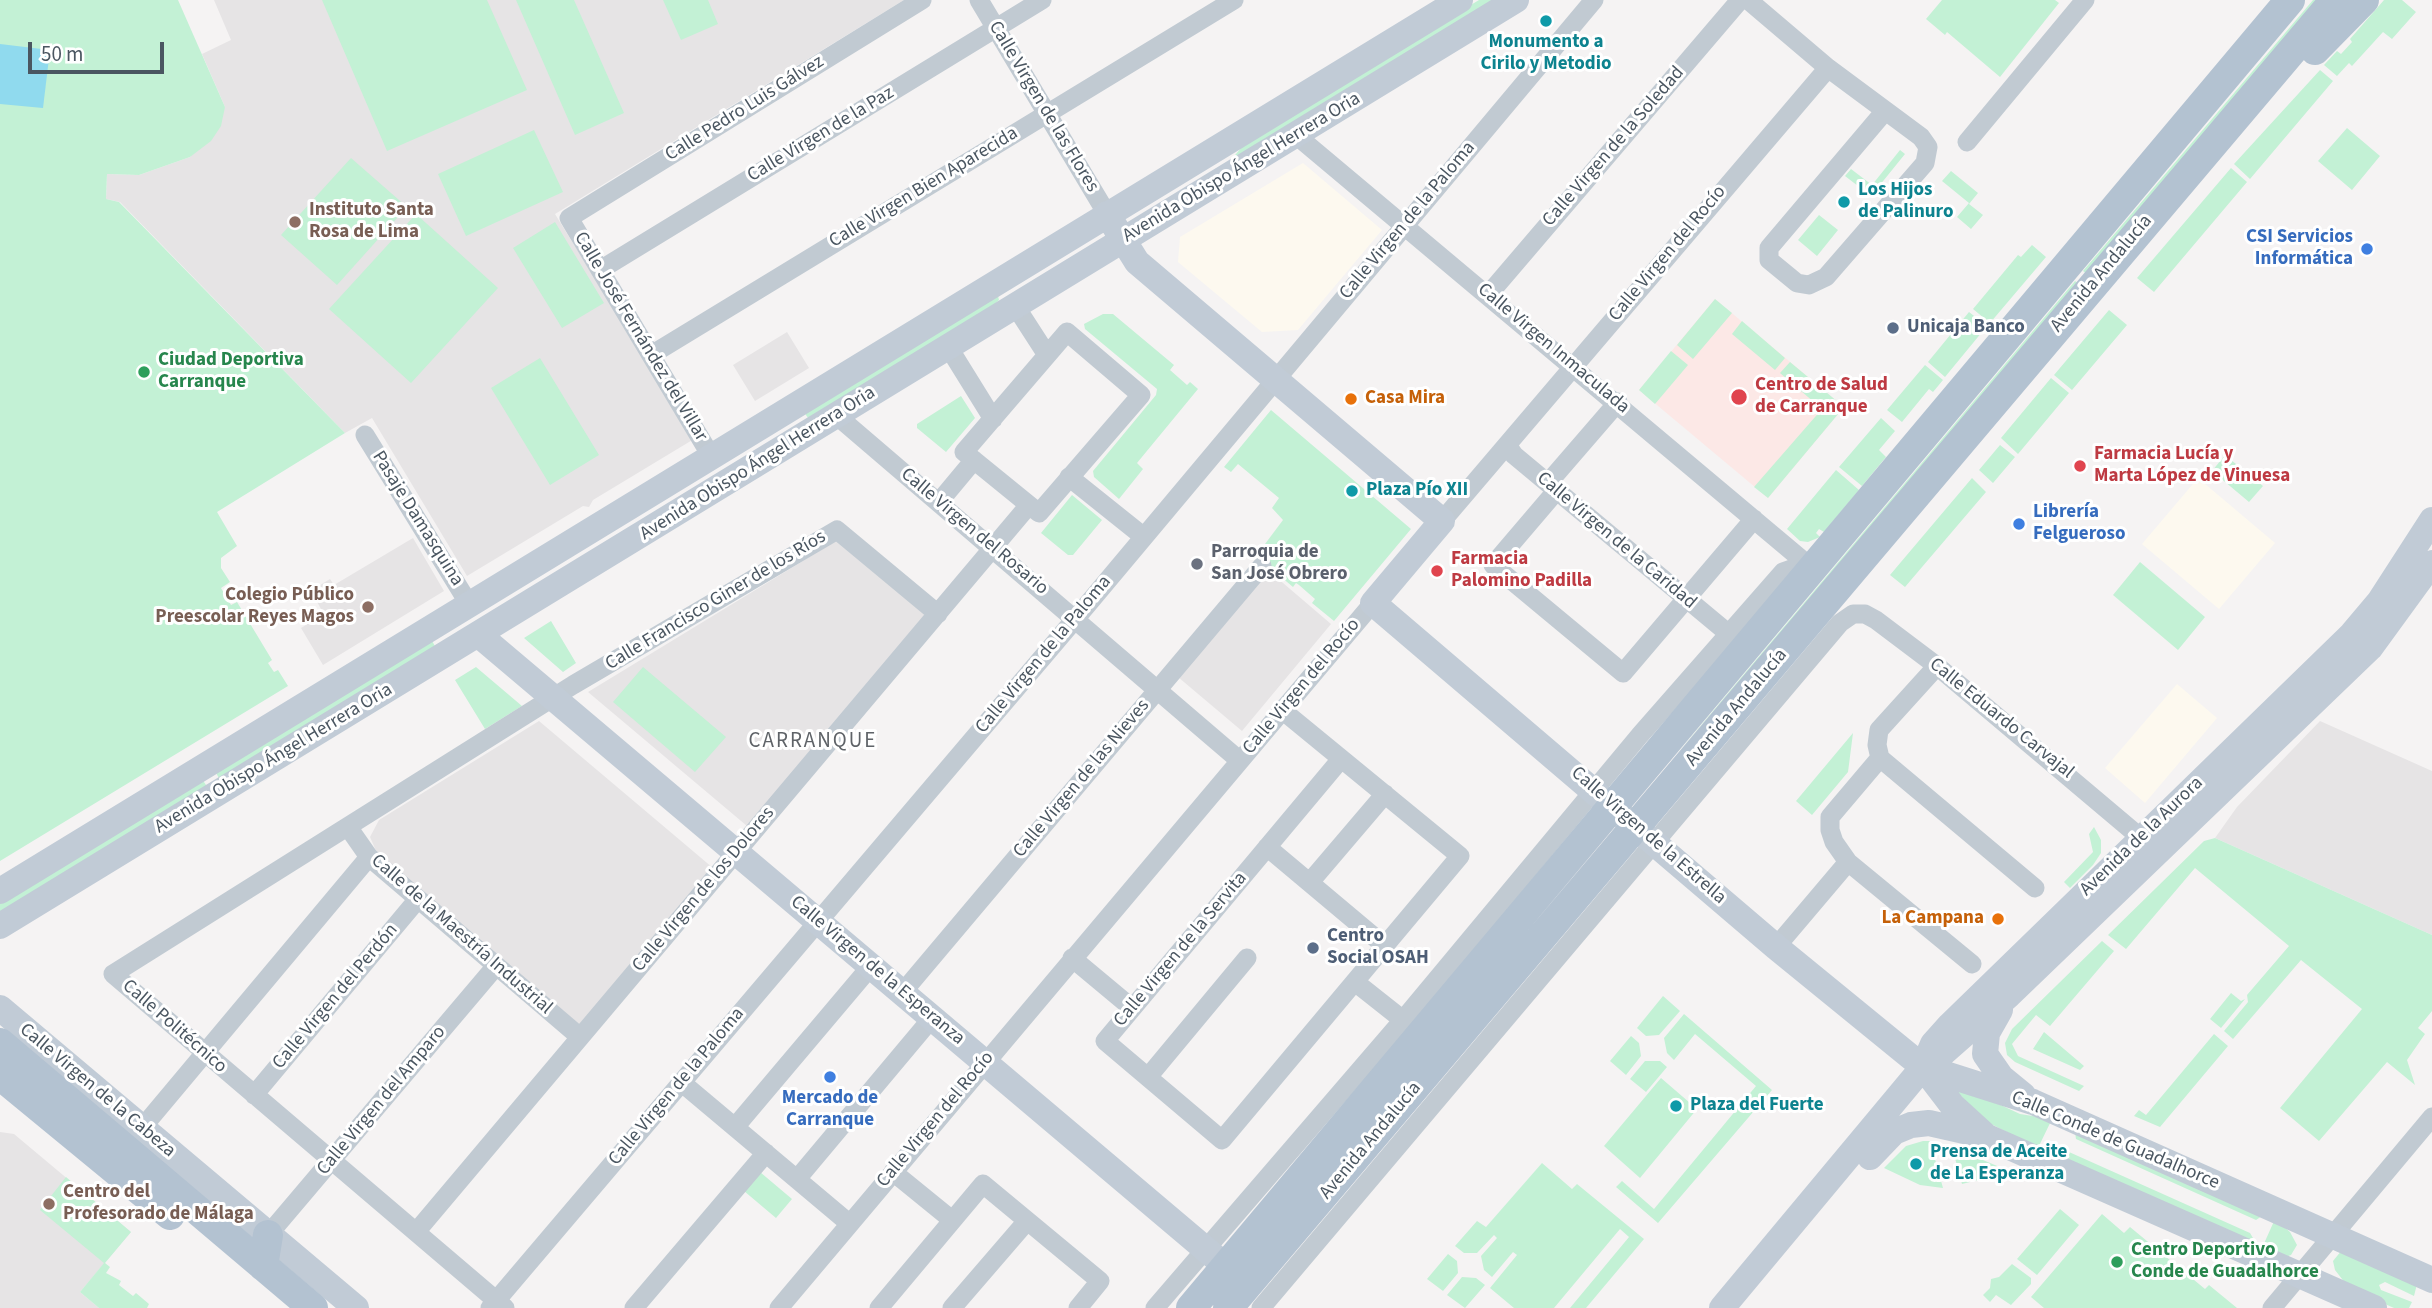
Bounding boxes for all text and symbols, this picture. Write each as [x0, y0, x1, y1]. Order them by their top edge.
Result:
marker: Monumento a Cirilo y Metodio [1538, 13, 1554, 29]
street label: Calle Virgen de las Flores [983, 17, 1103, 197]
scale bar [32, 28, 168, 72]
place label: Monumento a Cirilo y Metodio [1481, 32, 1611, 76]
text: 50 m [41, 39, 83, 69]
street label: Calle Pedro Luis Gálvez [662, 51, 828, 167]
street label: Calle Virgen de la Soledad [1538, 62, 1690, 232]
street label: Calle Virgen de la Paz [744, 82, 898, 188]
street label: Avenida Obispo Ángel Herrera Oria [1119, 88, 1365, 248]
street label: Calle Virgen Bien Aparecida [826, 123, 1022, 253]
street label: Calle Virgen de la Paloma [1335, 137, 1481, 305]
place label: Los Hijos de Palinuro [1858, 180, 1953, 224]
street label: Calle Virgen del Rocío [1605, 181, 1731, 327]
marker: Los Hijos de Palinuro [1836, 194, 1852, 210]
place label: Instituto Santa Rosa de Lima [309, 200, 434, 244]
street label: Avenida Andalucía [2046, 211, 2158, 337]
marker: Instituto Santa Rosa de Lima [287, 214, 303, 230]
place label: CSI Servicios Informática [2246, 227, 2353, 271]
street label: Calle José Fernández del Villar [568, 228, 712, 446]
marker: CSI Servicios Informática [2359, 241, 2375, 257]
street label: Calle Virgen Inmaculada [1472, 279, 1634, 419]
place label: Unicaja Banco [1907, 317, 2025, 339]
marker: Unicaja Banco [1885, 320, 1901, 336]
place label: Ciudad Deportiva Carranque [158, 350, 304, 394]
marker: Ciudad Deportiva Carranque [136, 364, 152, 380]
place label: Centro de Salud de Carranque [1755, 375, 1888, 419]
street label: Avenida Obispo Ángel Herrera Oria [636, 382, 880, 546]
marker: Centro de Salud de Carranque [1729, 387, 1749, 407]
place label: Casa Mira [1365, 388, 1445, 410]
marker: Casa Mira [1343, 391, 1359, 407]
place label: Farmacia Lucía y Marta López de Vinuesa [2094, 444, 2290, 488]
street label: Pasaje Damasquina [366, 447, 468, 591]
marker: Farmacia Lucía y Marta López de Vinuesa [2072, 458, 2088, 474]
street label: Calle Virgen del Rosario [896, 464, 1052, 600]
street label: Calle Virgen de la Caridad [1532, 468, 1700, 614]
place label: Plaza Pío XII [1366, 480, 1468, 502]
marker: Plaza Pío XII [1344, 483, 1360, 499]
place label: Librería Felgueroso [2033, 502, 2125, 546]
marker: Librería Felgueroso [2011, 516, 2027, 532]
street label: Calle Francisco Giner de los Ríos [602, 526, 830, 676]
place label: Parroquia de San José Obrero [1211, 542, 1347, 586]
place label: Farmacia Palomino Padilla [1451, 549, 1592, 593]
marker: Parroquia de San José Obrero [1189, 556, 1205, 572]
marker: Farmacia Palomino Padilla [1429, 563, 1445, 579]
street label: Calle Virgen de la Paloma [971, 571, 1117, 739]
place label: Colegio Público Preescolar Reyes Magos [155, 585, 354, 629]
marker: Colegio Público Preescolar Reyes Magos [360, 599, 376, 615]
street label: Calle Virgen del Rocío [1239, 614, 1365, 760]
street label: Avenida Andalucía [1681, 645, 1793, 771]
street label: Calle Eduardo Carvajal [1924, 654, 2078, 784]
street label: Avenida Obispo Ángel Herrera Oria [151, 679, 397, 839]
street label: Calle Virgen de las Nieves [1009, 695, 1155, 863]
district label: CARRANQUE [750, 729, 876, 755]
street label: Calle Virgen de la Estrella [1566, 762, 1730, 910]
street label: Avenida de la Aurora [2076, 772, 2208, 902]
street label: Calle Virgen de los Dolores [628, 803, 780, 977]
street label: Calle de la Maestría Industrial [366, 850, 556, 1020]
street label: Calle Virgen de la Servita [1110, 868, 1252, 1032]
street label: Calle Virgen de la Esperanza [785, 891, 969, 1051]
place label: La Campana [1881, 908, 1984, 930]
marker: La Campana [1990, 911, 2006, 927]
street label: Calle Virgen del Perdón [268, 920, 404, 1074]
place label: Centro Social OSAH [1327, 926, 1429, 970]
marker: Centro Social OSAH [1305, 940, 1321, 956]
street label: Calle Politécnico [117, 975, 231, 1079]
street label: Calle Virgen de la Paloma [604, 1003, 750, 1171]
street label: Calle Virgen de la Cabeza [14, 1019, 180, 1163]
street label: Calle Virgen del Amparo [313, 1022, 451, 1180]
street label: Calle Virgen del Rocío [873, 1047, 999, 1193]
marker: Mercado de Carranque [822, 1069, 838, 1085]
street label: Avenida Andalucía [1315, 1078, 1427, 1204]
street label: Calle Conde de Guadalhorce [2008, 1087, 2222, 1195]
place label: Mercado de Carranque [782, 1088, 878, 1132]
place label: Plaza del Fuerte [1690, 1095, 1824, 1117]
marker: Plaza del Fuerte [1668, 1098, 1684, 1114]
place label: Prensa de Aceite de La Esperanza [1930, 1142, 2067, 1186]
marker: Prensa de Aceite de La Esperanza [1908, 1156, 1924, 1172]
place label: Centro del Profesorado de Málaga [63, 1182, 254, 1226]
marker: Centro del Profesorado de Málaga [41, 1196, 57, 1212]
place label: Centro Deportivo Conde de Guadalhorce [2131, 1240, 2319, 1284]
marker: Centro Deportivo Conde de Guadalhorce [2109, 1254, 2125, 1270]

